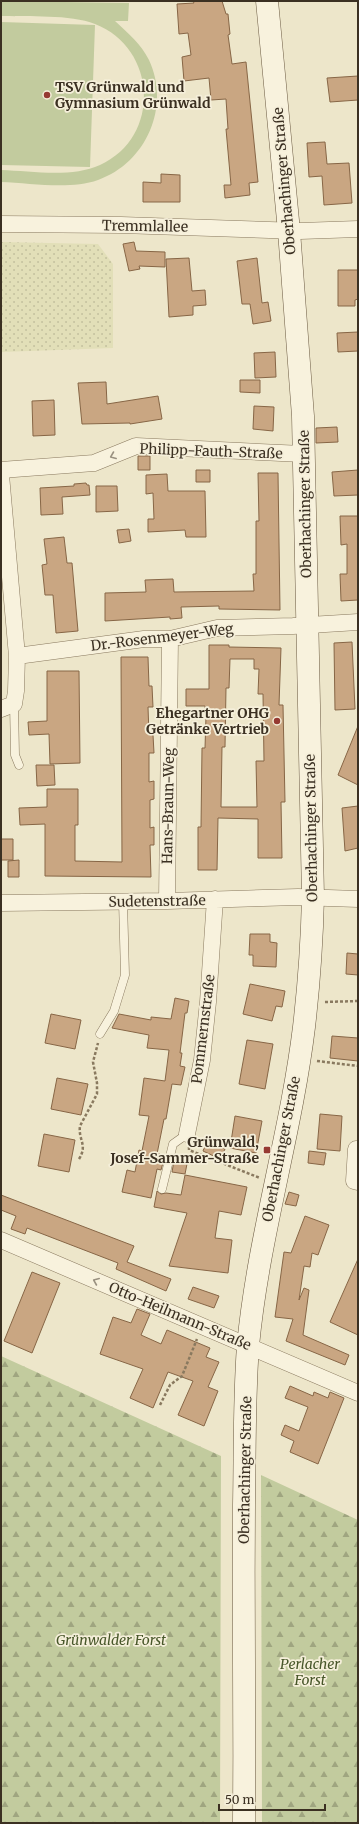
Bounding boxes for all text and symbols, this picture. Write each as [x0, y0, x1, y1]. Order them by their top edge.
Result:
place label: TSV Grünwald und Gymnasium Grünwald [55, 78, 211, 112]
marker: TSV Grünwald und Gymnasium Grünwald [42, 90, 52, 100]
street label: Oberhachinger Straße [269, 107, 299, 255]
street label: Tremmlallee [102, 216, 188, 236]
street label: Oberhachinger Straße [295, 430, 315, 578]
street label: Philipp-Fauth-Straße [139, 440, 283, 462]
one-way arrow [109, 451, 117, 459]
street label: Dr.-Rosenmeyer-Weg [90, 619, 235, 655]
place label: Ehegartner OHG Getränke Vertrieb [146, 704, 270, 738]
marker: Ehegartner OHG Getränke Vertrieb [272, 716, 282, 726]
street label: Hans-Braun-Weg [158, 747, 178, 864]
street label: Oberhachinger Straße [301, 754, 321, 902]
street label: Sudetenstraße [108, 891, 206, 911]
street label: Pommernstraße [187, 973, 219, 1085]
street label: Oberhachinger Straße [258, 1075, 304, 1223]
place label: Grünwald, Josef-Sammer-Straße [109, 1133, 259, 1167]
marker: Grünwald, Josef-Sammer-Straße [262, 1145, 272, 1155]
one-way arrow [93, 1277, 100, 1285]
street label: Otto-Heilmann-Straße [106, 1278, 254, 1354]
street label: Oberhachinger Straße [235, 1396, 255, 1544]
park label: Grünwalder Forst [56, 1631, 166, 1649]
park label: Perlacher Forst [280, 1655, 340, 1689]
scale bar [219, 1786, 325, 1812]
text: 50 m [225, 1792, 254, 1807]

